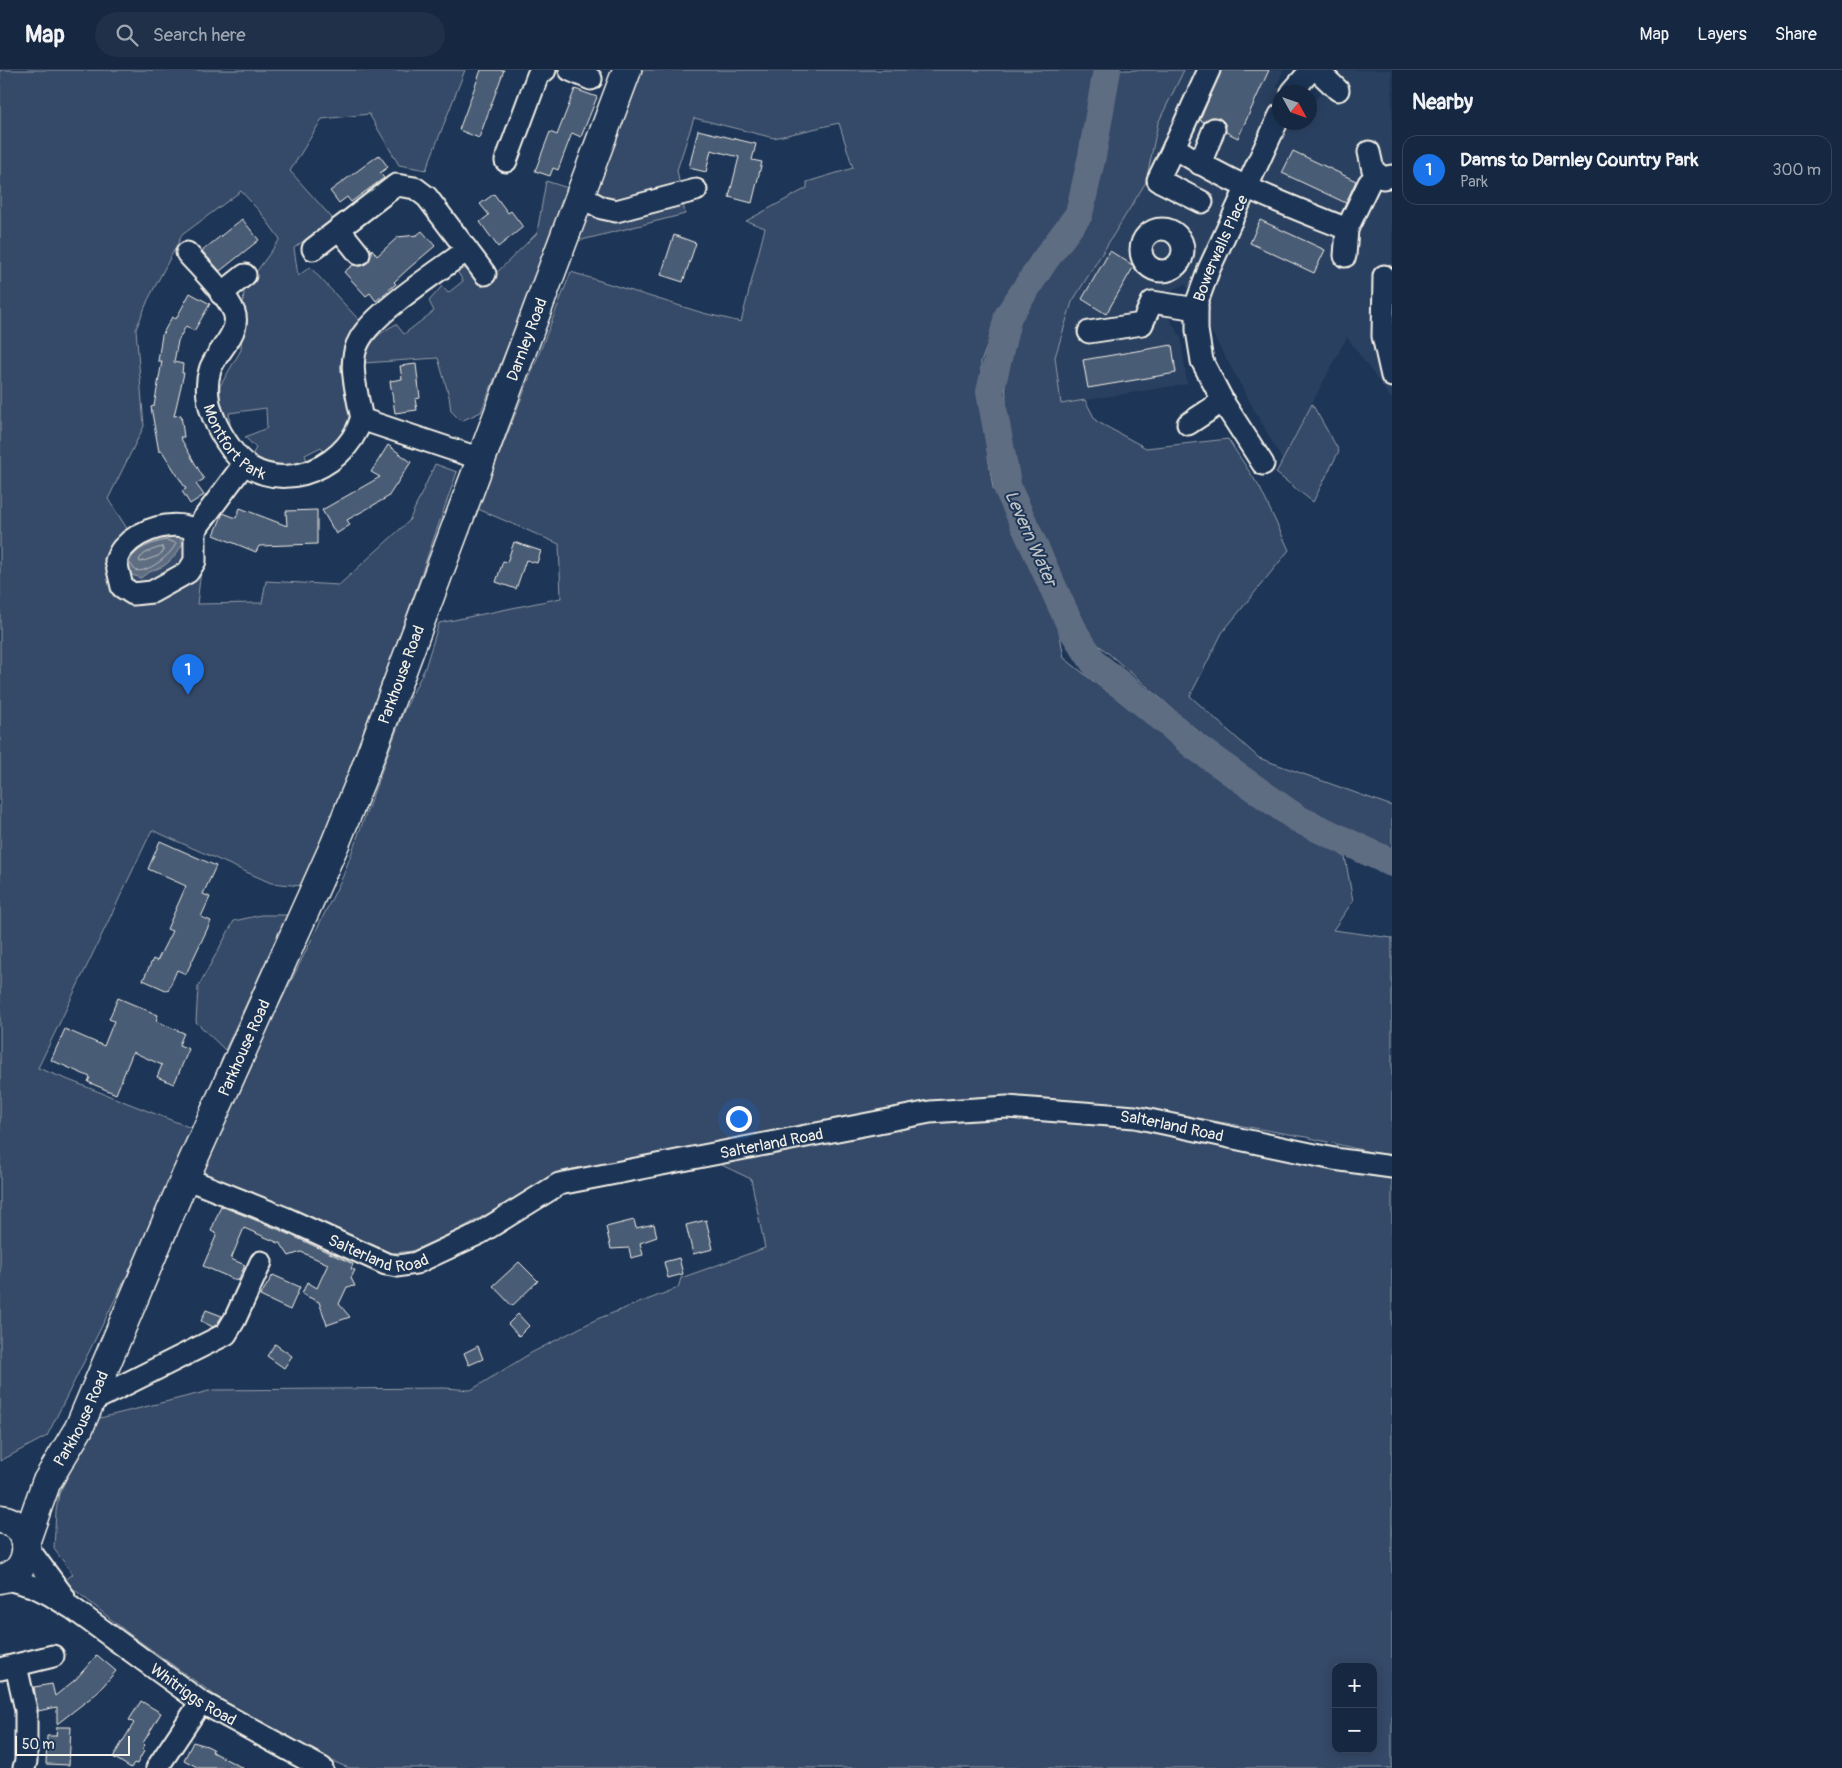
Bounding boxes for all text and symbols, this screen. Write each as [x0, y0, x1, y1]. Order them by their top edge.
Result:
search box [95, 12, 445, 57]
text: Map [25, 20, 65, 49]
icon: search [113, 21, 141, 49]
text: Search here [153, 23, 246, 47]
text: Map [1640, 23, 1669, 46]
text: Layers [1697, 23, 1747, 46]
text: Share [1775, 23, 1817, 46]
north arrow [1272, 85, 1317, 130]
text: Nearby [1412, 89, 1473, 116]
text: Dams to Darnley Country Park [1460, 148, 1698, 172]
text: 1 [1426, 160, 1432, 180]
text: 300 m [1773, 160, 1821, 180]
text: Park [1460, 172, 1488, 192]
street label: Bowerwalls Place [1189, 192, 1253, 304]
street label: Darnley Road [502, 295, 552, 384]
street label: Montfort Park [199, 402, 269, 485]
water label: Levern Water [999, 487, 1063, 592]
street label: Parkhouse Road [374, 623, 429, 727]
pin: 1 [172, 654, 204, 695]
street label: Parkhouse Road [214, 997, 275, 1100]
your location [726, 1106, 752, 1132]
street label: Salterland Road [1119, 1107, 1225, 1146]
street label: Salterland Road [718, 1124, 825, 1164]
street label: Salterland Road [325, 1230, 432, 1277]
street label: Parkhouse Road [49, 1368, 113, 1470]
street label: Whitriggs Road [146, 1659, 240, 1730]
map controls [1332, 1663, 1377, 1753]
button: + [1332, 1663, 1377, 1708]
button: − [1332, 1708, 1377, 1753]
scale bar [15, 1733, 130, 1756]
text: 50 m [22, 1736, 55, 1753]

